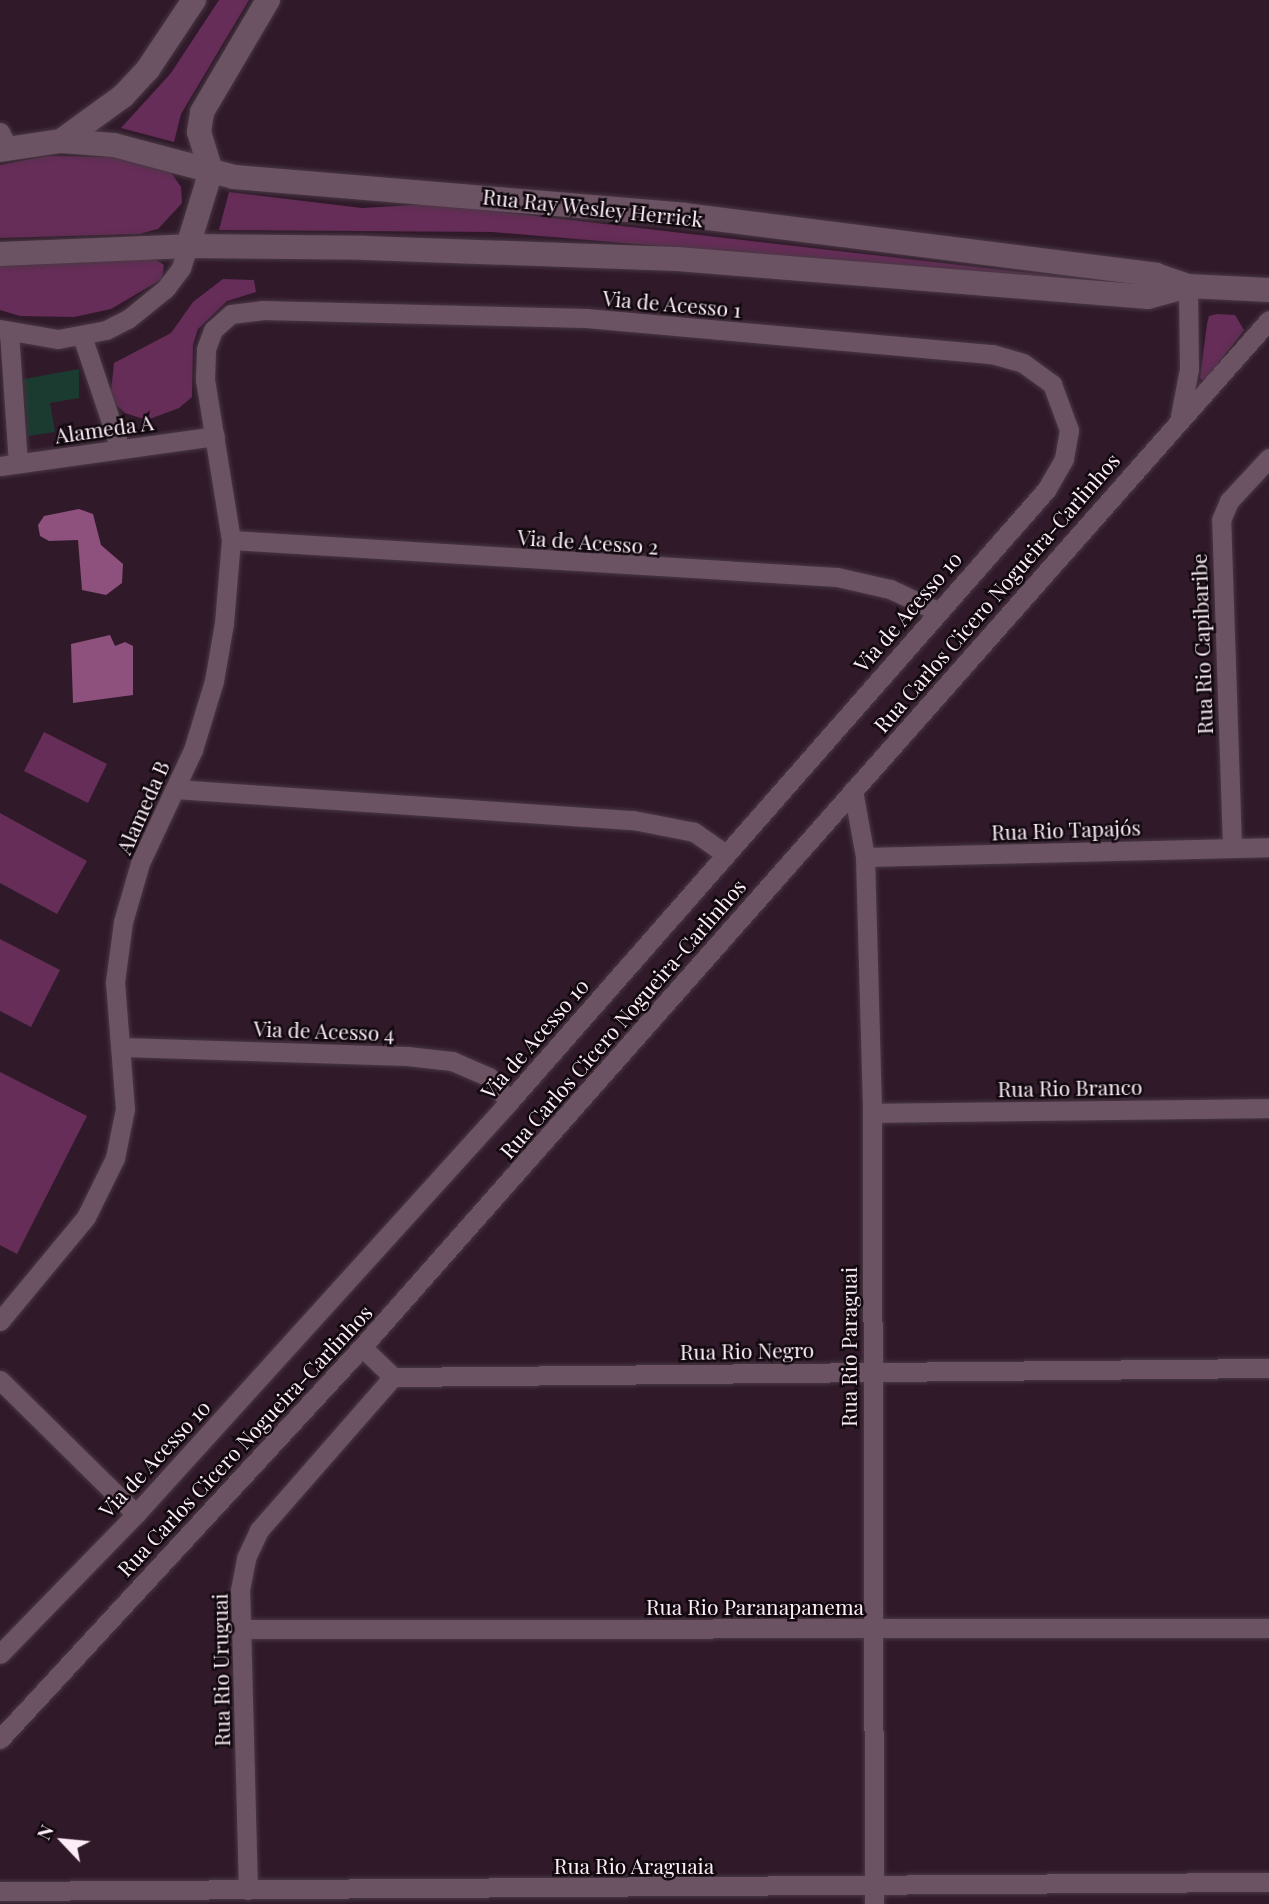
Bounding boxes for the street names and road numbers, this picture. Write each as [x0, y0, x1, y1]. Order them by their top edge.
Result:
street label: Rua Ray Wesley Herrick [481, 183, 705, 231]
street label: Via de Acesso 1 [601, 284, 743, 322]
street label: Alameda A [53, 409, 155, 447]
street label: Rua Carlos Cicero Nogueira-Carlinhos [868, 447, 1124, 737]
street label: Via de Acesso 2 [516, 523, 660, 559]
street label: Via de Acesso 10 [847, 545, 967, 677]
street label: Rua Rio Capibaribe [1185, 553, 1217, 735]
street label: Alameda B [110, 756, 174, 858]
street label: Rua Rio Tapajós [990, 814, 1142, 844]
street label: Rua Carlos Cicero Nogueira-Carlinhos [494, 873, 750, 1163]
street label: Via de Acesso 10 [474, 972, 594, 1104]
street label: Via de Acesso 4 [252, 1015, 396, 1045]
street label: Rua Rio Branco [997, 1073, 1143, 1101]
street label: Rua Rio Paraguai [835, 1267, 861, 1427]
street label: Rua Carlos Cicero Nogueira-Carlinhos [111, 1299, 377, 1581]
street label: Rua Rio Negro [679, 1336, 815, 1364]
street label: Via de Acesso 10 [93, 1394, 215, 1522]
street label: Rua Rio Uruguai [206, 1593, 234, 1747]
street label: Rua Rio Paranapanema [646, 1593, 864, 1619]
street label: Rua Rio Araguaia [553, 1852, 715, 1878]

